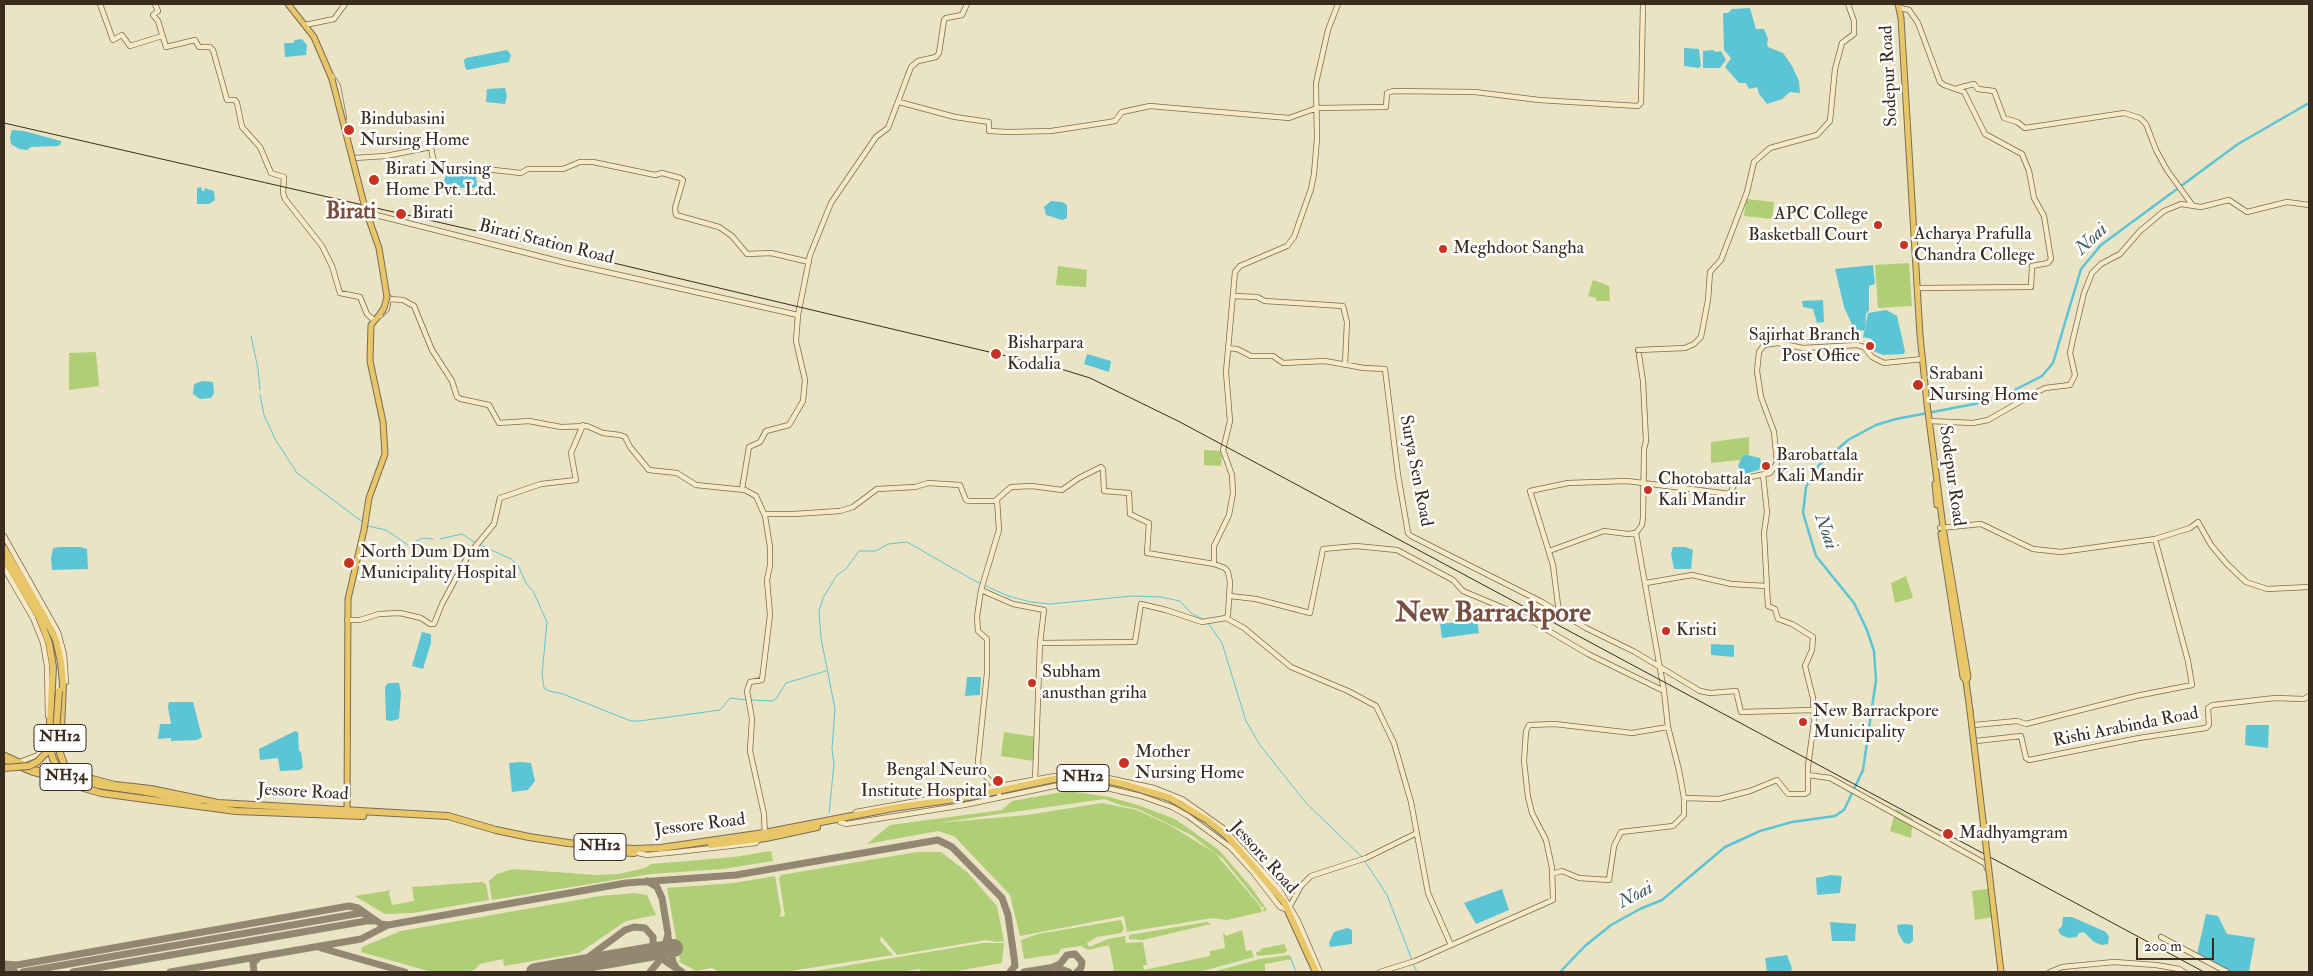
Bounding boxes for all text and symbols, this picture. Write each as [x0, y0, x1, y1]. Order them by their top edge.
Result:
street label: Sodepur Road [1877, 25, 1903, 127]
place label: Bindubasini Nursing Home [360, 109, 469, 152]
marker: Bindubasini Nursing Home [342, 123, 356, 137]
place label: Birati Nursing Home Pvt. Ltd. [385, 159, 496, 202]
marker: Birati Nursing Home Pvt. Ltd. [367, 173, 381, 187]
district label: Birati [326, 200, 376, 226]
place label: Birati [412, 203, 453, 225]
place label: APC College Basketball Court [1748, 204, 1868, 246]
marker: Birati [394, 207, 408, 221]
street label: Birati Station Road [476, 216, 616, 270]
marker: APC College Basketball Court [1872, 219, 1884, 231]
water label: Noai [2071, 219, 2113, 261]
place label: Acharya Prafulla Chandra College [1914, 224, 2035, 266]
place label: Meghdoot Sangha [1453, 238, 1584, 260]
marker: Acharya Prafulla Chandra College [1898, 239, 1910, 251]
marker: Meghdoot Sangha [1437, 243, 1449, 255]
place label: Sajirhat Branch Post Office [1749, 325, 1860, 368]
place label: Bisharpara Kodalia [1007, 333, 1084, 376]
marker: Sajirhat Branch Post Office [1864, 340, 1876, 352]
marker: Bisharpara Kodalia [989, 347, 1003, 361]
place label: Srabani Nursing Home [1929, 364, 2038, 406]
marker: Srabani Nursing Home [1911, 378, 1925, 392]
street label: Surya Sen Road [1394, 413, 1436, 529]
street label: Sodepur Road [1933, 424, 1969, 528]
place label: Barobattala Kali Mandir [1776, 445, 1863, 488]
marker: Barobattala Kali Mandir [1760, 460, 1772, 472]
place label: Chotobattala Kali Mandir [1658, 469, 1751, 512]
marker: Chotobattala Kali Mandir [1642, 484, 1654, 496]
water label: Noai [1808, 511, 1842, 553]
place label: North Dum Dum Municipality Hospital [360, 542, 517, 584]
marker: North Dum Dum Municipality Hospital [342, 556, 356, 570]
district label: New Barrackpore [1395, 598, 1591, 632]
place label: Kristi [1676, 620, 1717, 642]
marker: Kristi [1660, 625, 1672, 637]
place label: Subham anusthan griha [1042, 662, 1147, 704]
marker: Subham anusthan griha [1026, 677, 1038, 689]
place label: New Barrackpore Municipality [1813, 701, 1939, 744]
street label: Rishi Arabinda Road [2051, 703, 2201, 753]
marker: New Barrackpore Municipality [1797, 716, 1809, 728]
road number: NH12 [34, 724, 86, 751]
place label: Mother Nursing Home [1135, 742, 1244, 784]
marker: Mother Nursing Home [1117, 756, 1131, 770]
place label: Bengal Neuro Institute Hospital [861, 760, 987, 802]
road number: NH34 [40, 764, 92, 790]
road number: NH12 [1057, 764, 1109, 791]
marker: Bengal Neuro Institute Hospital [991, 774, 1005, 788]
street label: Jessore Road [257, 780, 349, 806]
street label: Jessore Road [653, 810, 747, 842]
street label: Jessore Road [1224, 817, 1302, 899]
place label: Madhyamgram [1959, 823, 2068, 845]
marker: Madhyamgram [1941, 827, 1955, 841]
road number: NH12 [574, 834, 626, 860]
water label: Noai [1615, 877, 1657, 915]
scale bar [2138, 928, 2216, 960]
text: 200 m [2144, 937, 2182, 956]

